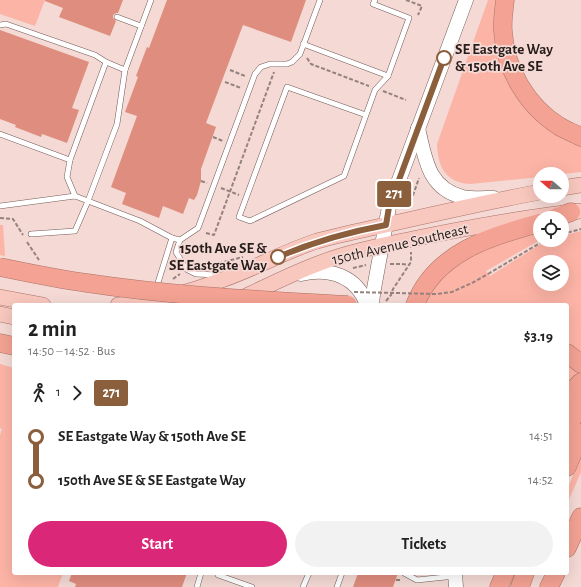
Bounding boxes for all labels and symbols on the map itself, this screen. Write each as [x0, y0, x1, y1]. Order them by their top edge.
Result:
place label: SE Eastgate Way & 150th Ave SE [455, 42, 553, 74]
marker: SE Eastgate Way & 150th Ave SE [436, 50, 452, 66]
north arrow [533, 167, 569, 203]
line badge: 271 [371, 181, 417, 207]
street label: 150th Avenue Southeast [331, 221, 470, 267]
place label: 150th Ave SE & SE Eastgate Way [169, 241, 267, 273]
marker: 150th Ave SE & SE Eastgate Way [270, 249, 286, 265]

